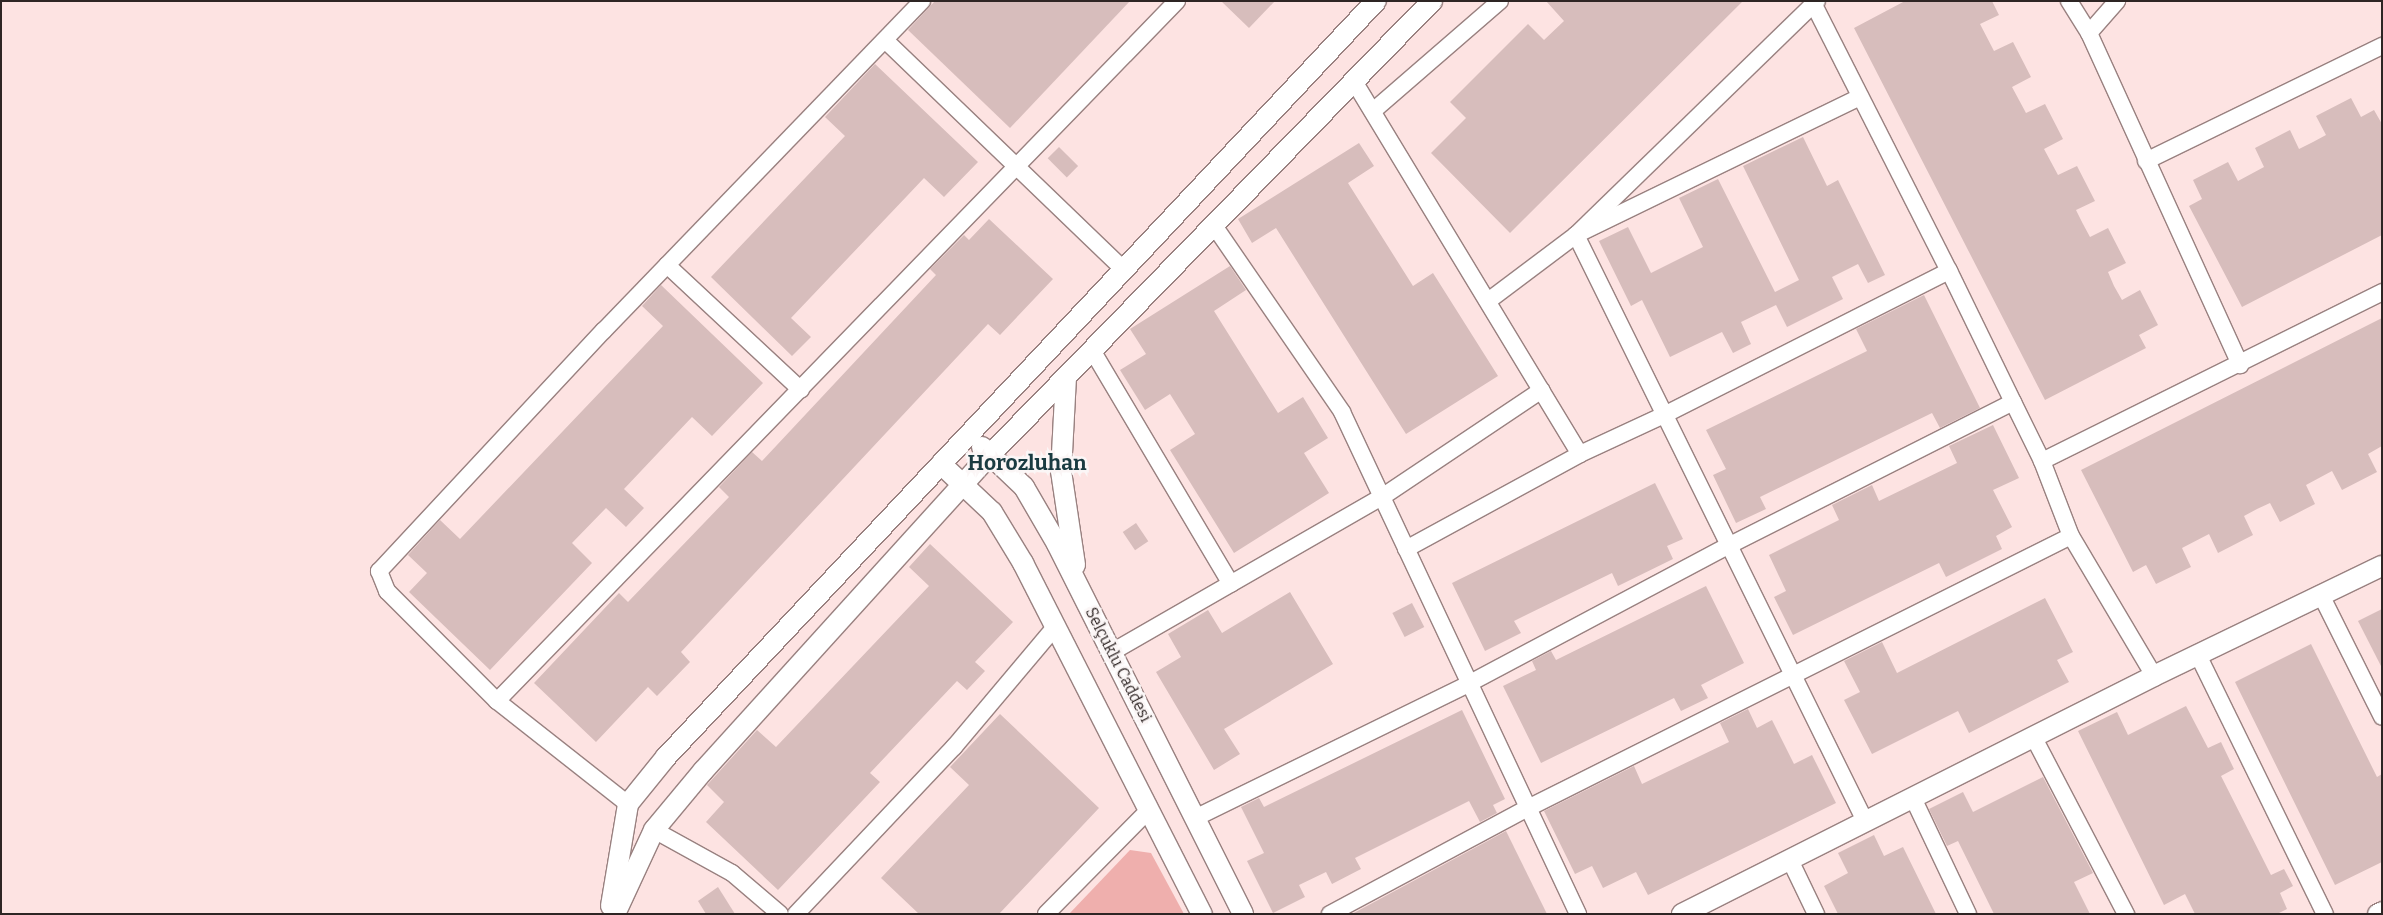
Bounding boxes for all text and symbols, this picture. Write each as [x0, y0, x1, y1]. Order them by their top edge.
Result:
district label: Horozluhan [968, 450, 1086, 476]
street label: Selçuklu Caddesi [1081, 604, 1155, 726]

